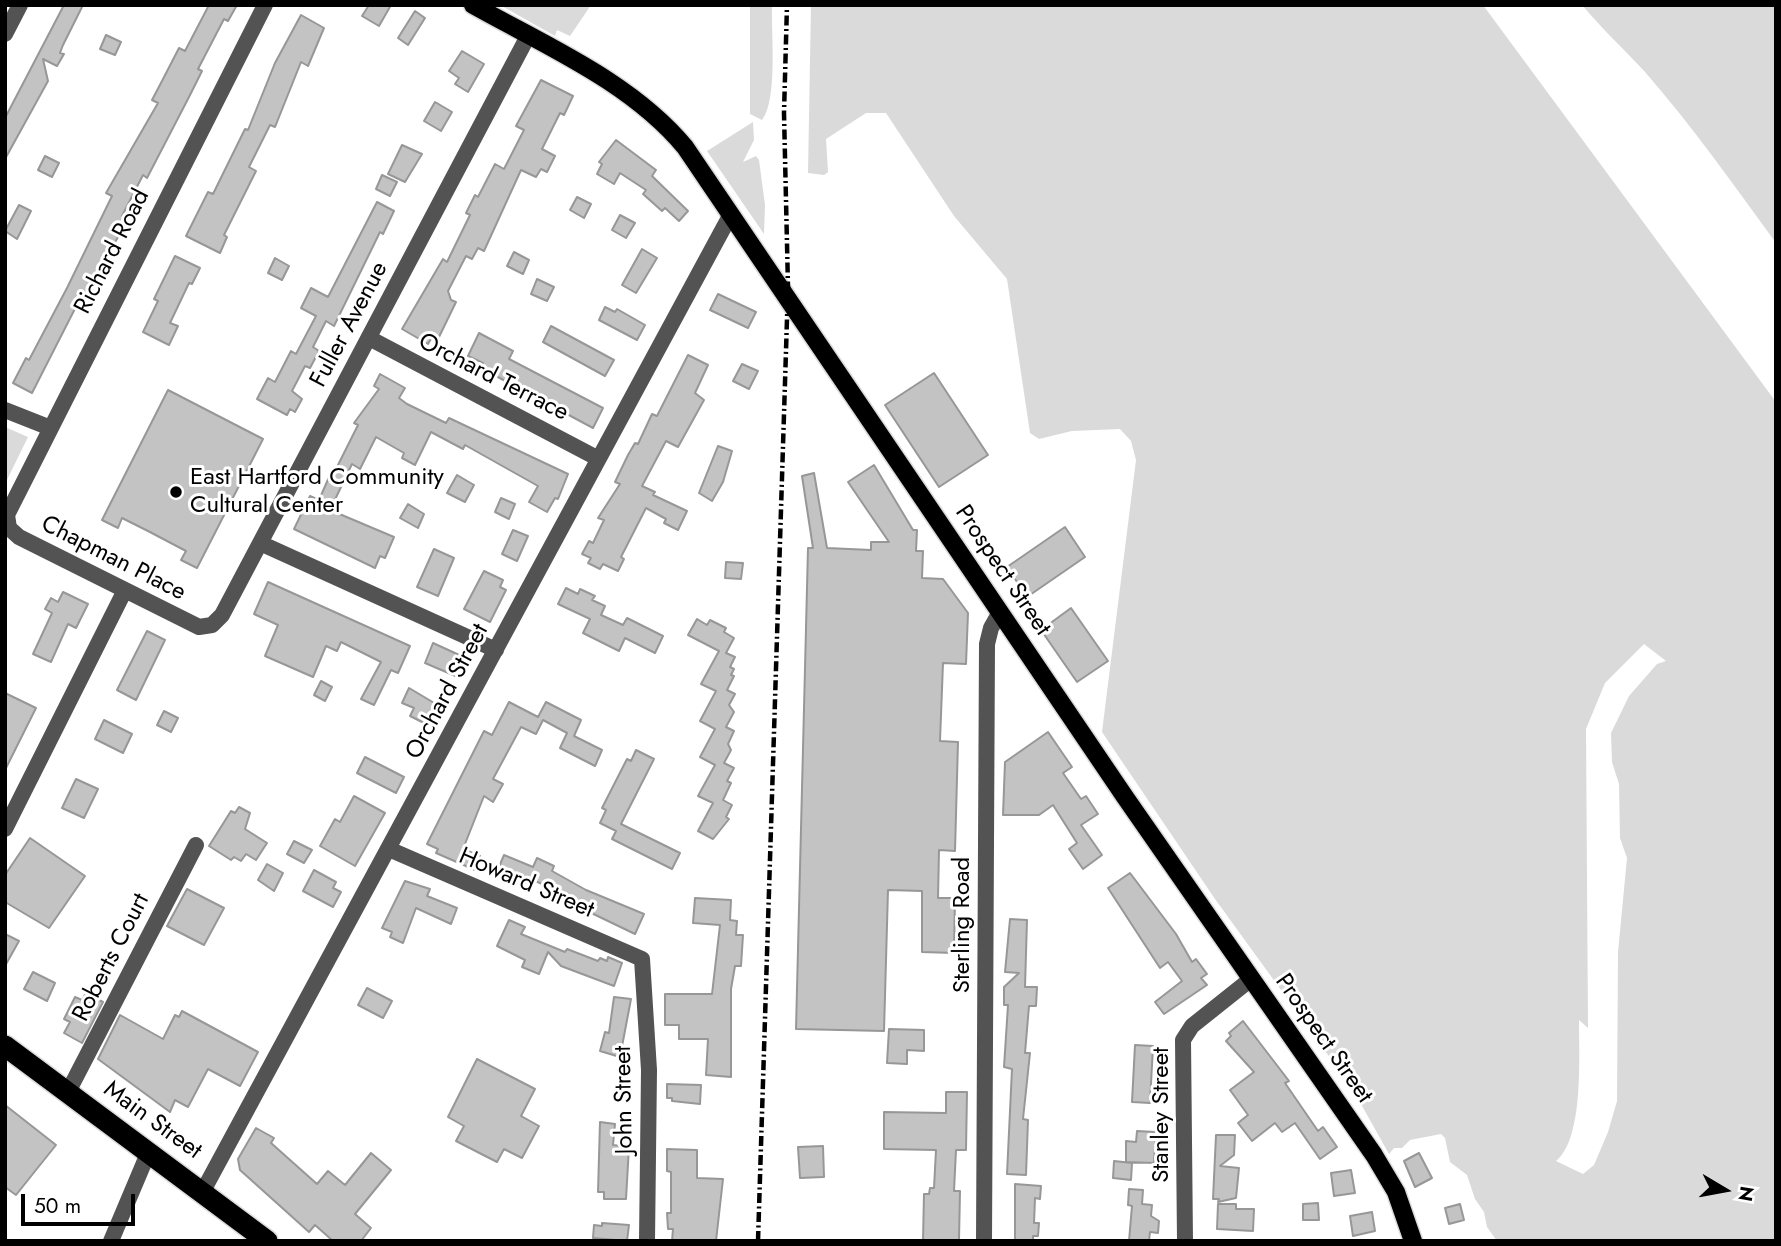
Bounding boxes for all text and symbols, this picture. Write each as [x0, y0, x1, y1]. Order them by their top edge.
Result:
street label: Richard Road [69, 185, 157, 319]
street label: Fuller Avenue [305, 257, 395, 393]
street label: Orchard Terrace [413, 328, 573, 428]
place label: East Hartford Community Cultural Center [190, 464, 444, 520]
marker: East Hartford Community Cultural Center [168, 484, 184, 500]
street label: Prospect Street [948, 500, 1056, 642]
street label: Chapman Place [36, 510, 190, 608]
street label: Orchard Street [400, 620, 496, 764]
street label: Howard Street [454, 843, 598, 925]
street label: Sterling Road [949, 857, 977, 993]
street label: Roberts Court [67, 889, 157, 1027]
street label: Prospect Street [1268, 969, 1378, 1109]
street label: John Street [610, 1045, 640, 1155]
street label: Stanley Street [1148, 1047, 1176, 1183]
street label: Main Street [97, 1076, 207, 1166]
north arrow [1690, 1155, 1760, 1225]
scale bar [24, 1180, 138, 1224]
text: N [1732, 1184, 1761, 1204]
text: 50 m [34, 1191, 81, 1221]

